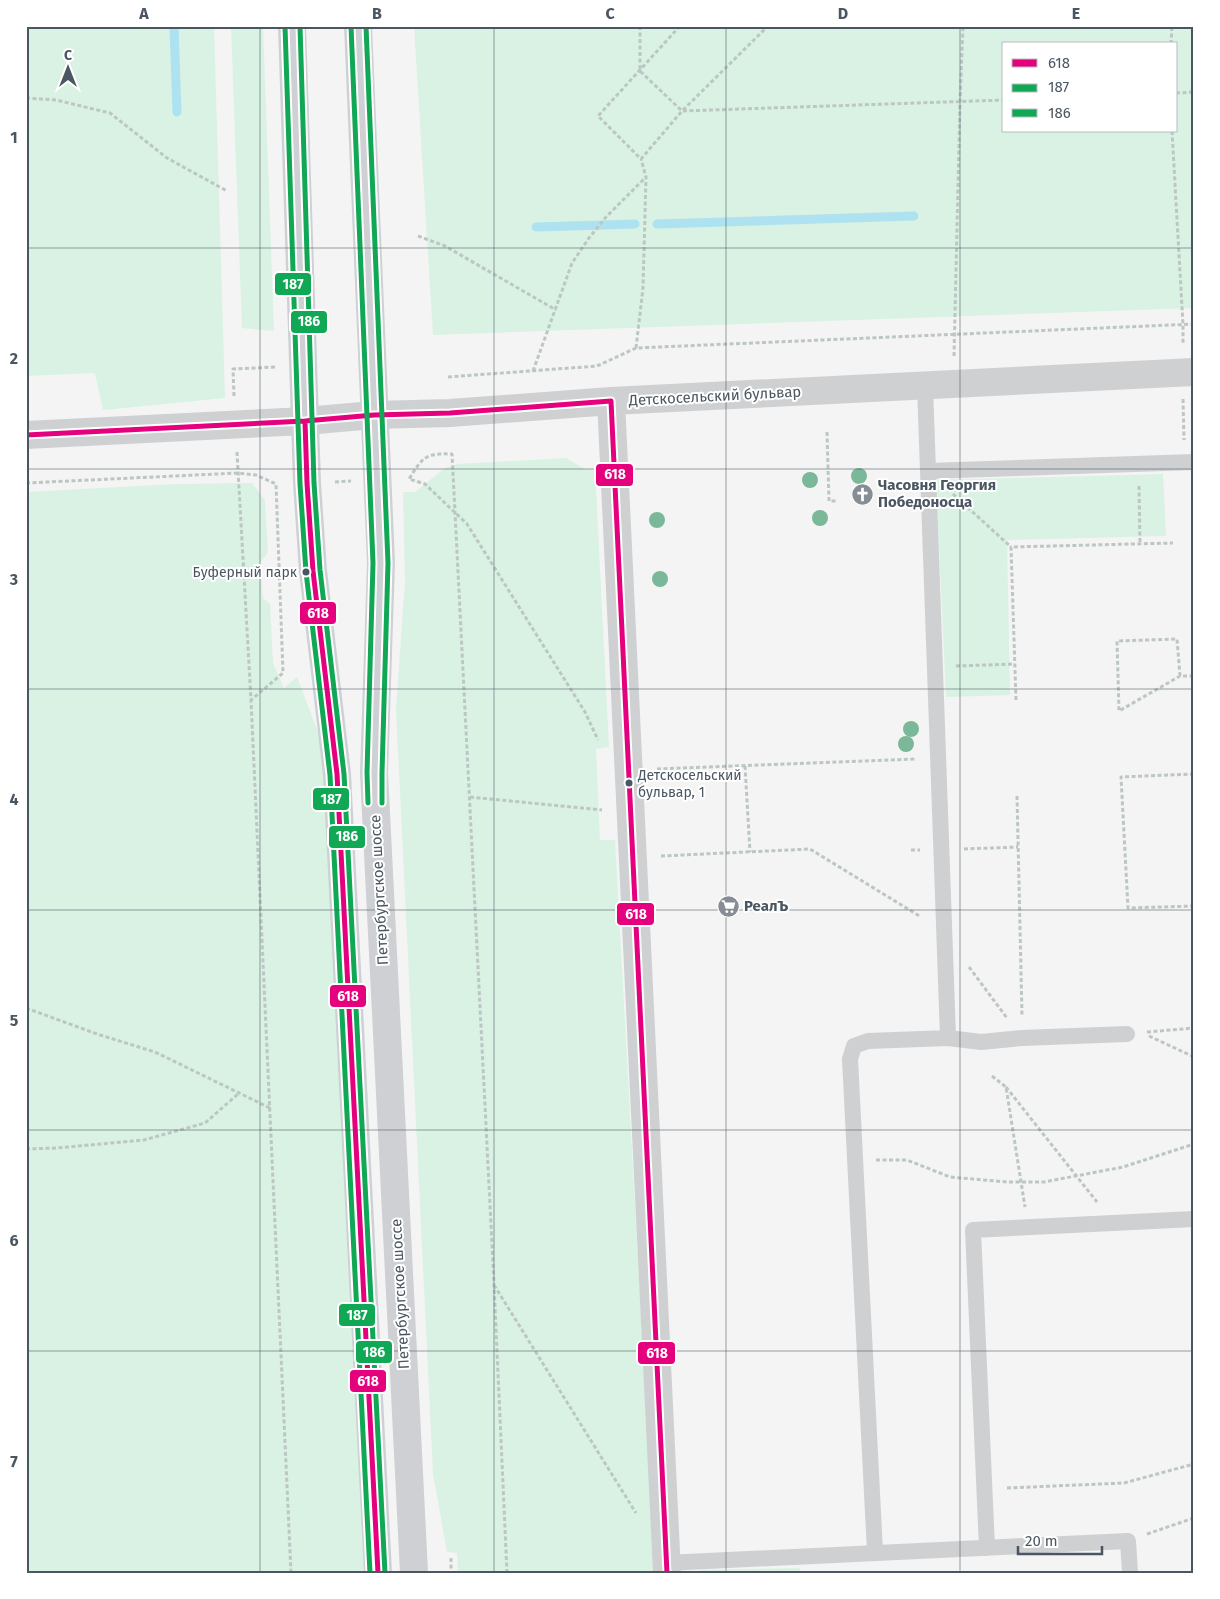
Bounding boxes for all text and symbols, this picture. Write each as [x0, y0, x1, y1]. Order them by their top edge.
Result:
text: A [138, 4, 149, 23]
text: B [372, 4, 382, 23]
text: C [605, 4, 615, 23]
text: D [838, 4, 848, 23]
text: E [1072, 4, 1080, 23]
north arrow [42, 42, 92, 92]
legend [1002, 42, 1178, 132]
text: С [64, 47, 72, 64]
text: 618 [1048, 54, 1070, 72]
text: 187 [1048, 78, 1070, 96]
text: 186 [1048, 104, 1071, 122]
text: 1 [10, 128, 18, 147]
line badge: 187 [274, 272, 312, 296]
text: 187 [283, 276, 304, 293]
line badge: 186 [290, 310, 328, 334]
text: 186 [298, 313, 320, 330]
text: 2 [10, 349, 18, 368]
street label: Детскосельский бульвар [627, 382, 802, 410]
line badge: 618 [595, 463, 634, 487]
text: 618 [604, 466, 626, 483]
place label: Часовня Георгия Победоносца [878, 476, 996, 511]
church icon: Часовня Георгия Победоносца [850, 482, 874, 506]
place label: Буферный парк [193, 564, 298, 581]
marker: Буферный парк [301, 567, 311, 577]
text: 3 [9, 570, 18, 589]
line badge: 618 [299, 601, 337, 625]
text: 618 [307, 605, 329, 622]
place label: Детскосельский бульвар, 1 [637, 767, 742, 801]
marker: Детскосельский бульвар, 1 [624, 778, 634, 788]
line badge: 187 [312, 787, 350, 811]
text: 4 [9, 790, 19, 809]
text: 187 [321, 791, 342, 808]
street label: Петербургское шоссе [366, 814, 392, 966]
line badge: 186 [328, 825, 366, 849]
text: 186 [336, 828, 358, 845]
supermarket icon: РеалЪ [716, 894, 740, 918]
place label: РеалЪ [744, 897, 788, 915]
line badge: 618 [616, 902, 655, 926]
text: 618 [625, 906, 647, 923]
line badge: 618 [329, 984, 367, 1008]
text: 618 [337, 988, 359, 1005]
text: 5 [10, 1011, 19, 1030]
street label: Петербургское шоссе [387, 1218, 413, 1370]
text: 6 [9, 1231, 19, 1250]
line badge: 187 [338, 1303, 376, 1327]
text: 187 [347, 1307, 368, 1324]
line badge: 186 [355, 1340, 393, 1364]
line badge: 618 [637, 1341, 676, 1365]
text: 186 [363, 1344, 385, 1361]
text: 618 [646, 1345, 668, 1362]
line badge: 618 [349, 1369, 387, 1393]
text: 618 [357, 1373, 379, 1390]
text: 7 [10, 1452, 18, 1471]
scale bar [1018, 1524, 1101, 1556]
text: 20 m [1025, 1532, 1058, 1550]

